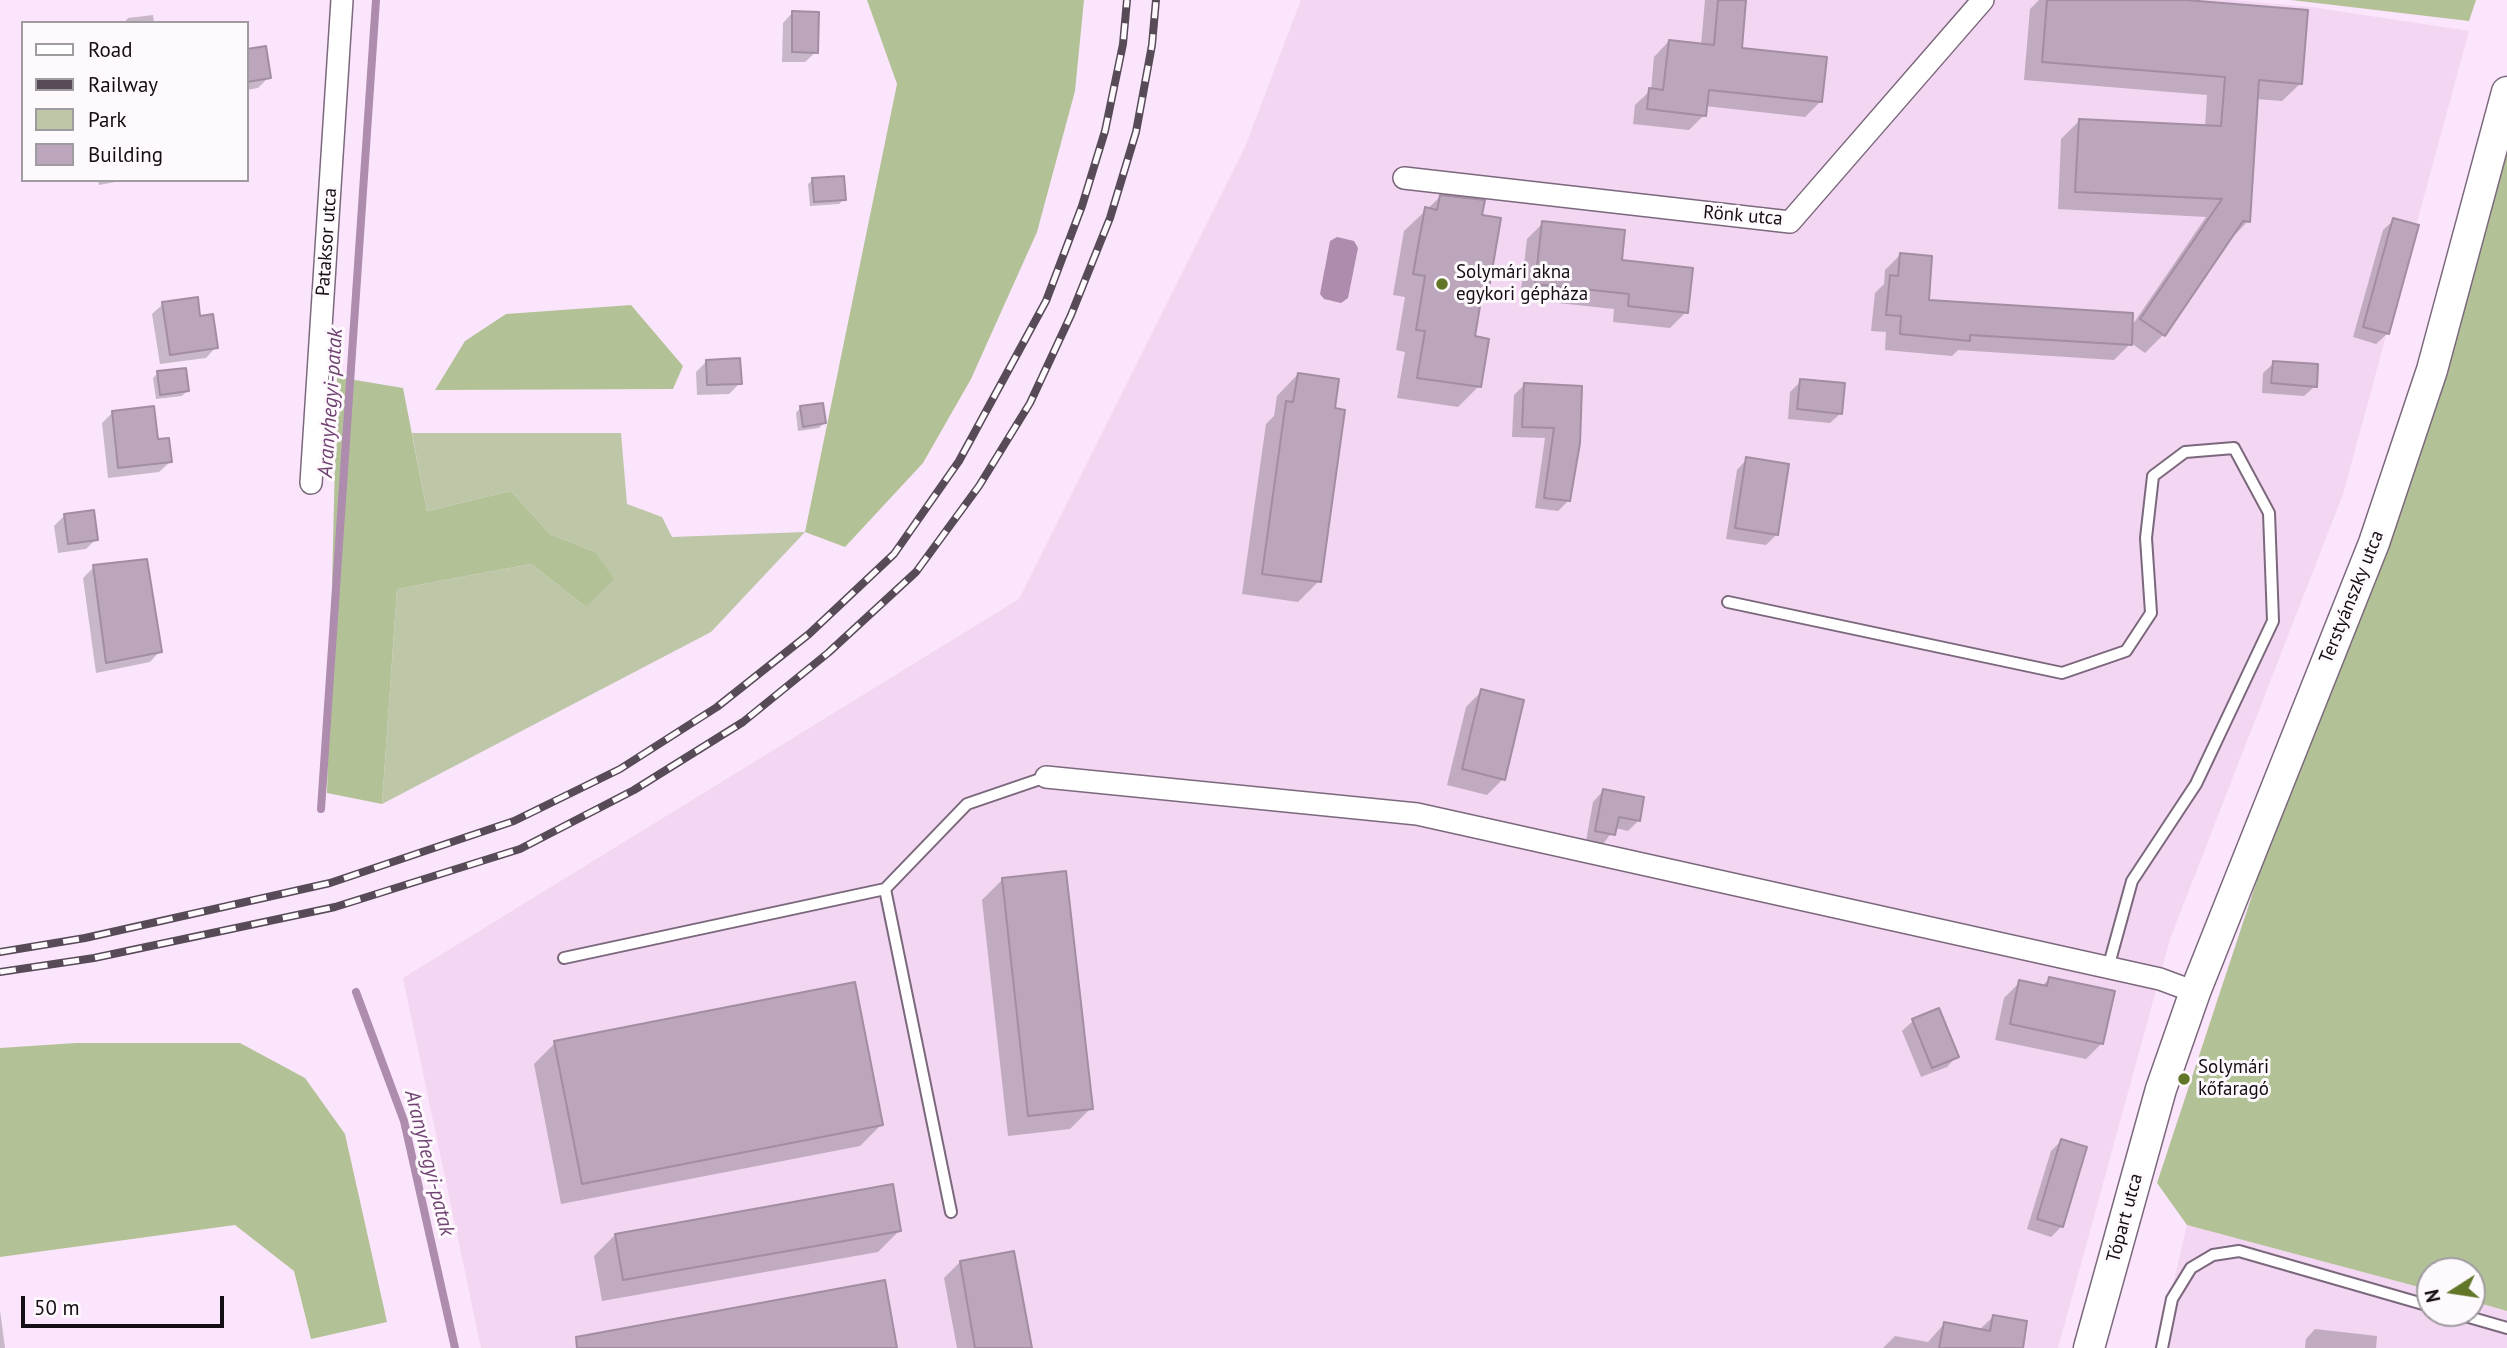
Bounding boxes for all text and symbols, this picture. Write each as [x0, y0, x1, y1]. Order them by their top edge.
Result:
legend [21, 21, 248, 182]
text: Road [88, 36, 132, 63]
text: Railway [88, 71, 158, 98]
text: Park [88, 106, 127, 133]
text: Building [88, 141, 163, 168]
street label: Pataksor utca [312, 187, 342, 297]
street label: Rönk utca [1702, 201, 1784, 231]
place label: Solymári akna egykori gépháza [1456, 262, 1588, 306]
marker: Solymári akna egykori gépháza [1434, 276, 1450, 292]
water label: Aranyhegyi-patak [313, 328, 349, 478]
street label: Terstyánszky utca [2315, 527, 2389, 667]
place label: Solymári kőfaragó [2198, 1057, 2269, 1101]
marker: Solymári kőfaragó [2176, 1071, 2192, 1087]
water label: Aranyhegyi-patak [399, 1088, 459, 1238]
street label: Tópart utca [2102, 1171, 2148, 1265]
north arrow [2416, 1257, 2486, 1327]
scale bar [24, 1282, 228, 1326]
text: N [2419, 1287, 2445, 1305]
text: 50 m [34, 1294, 80, 1321]

